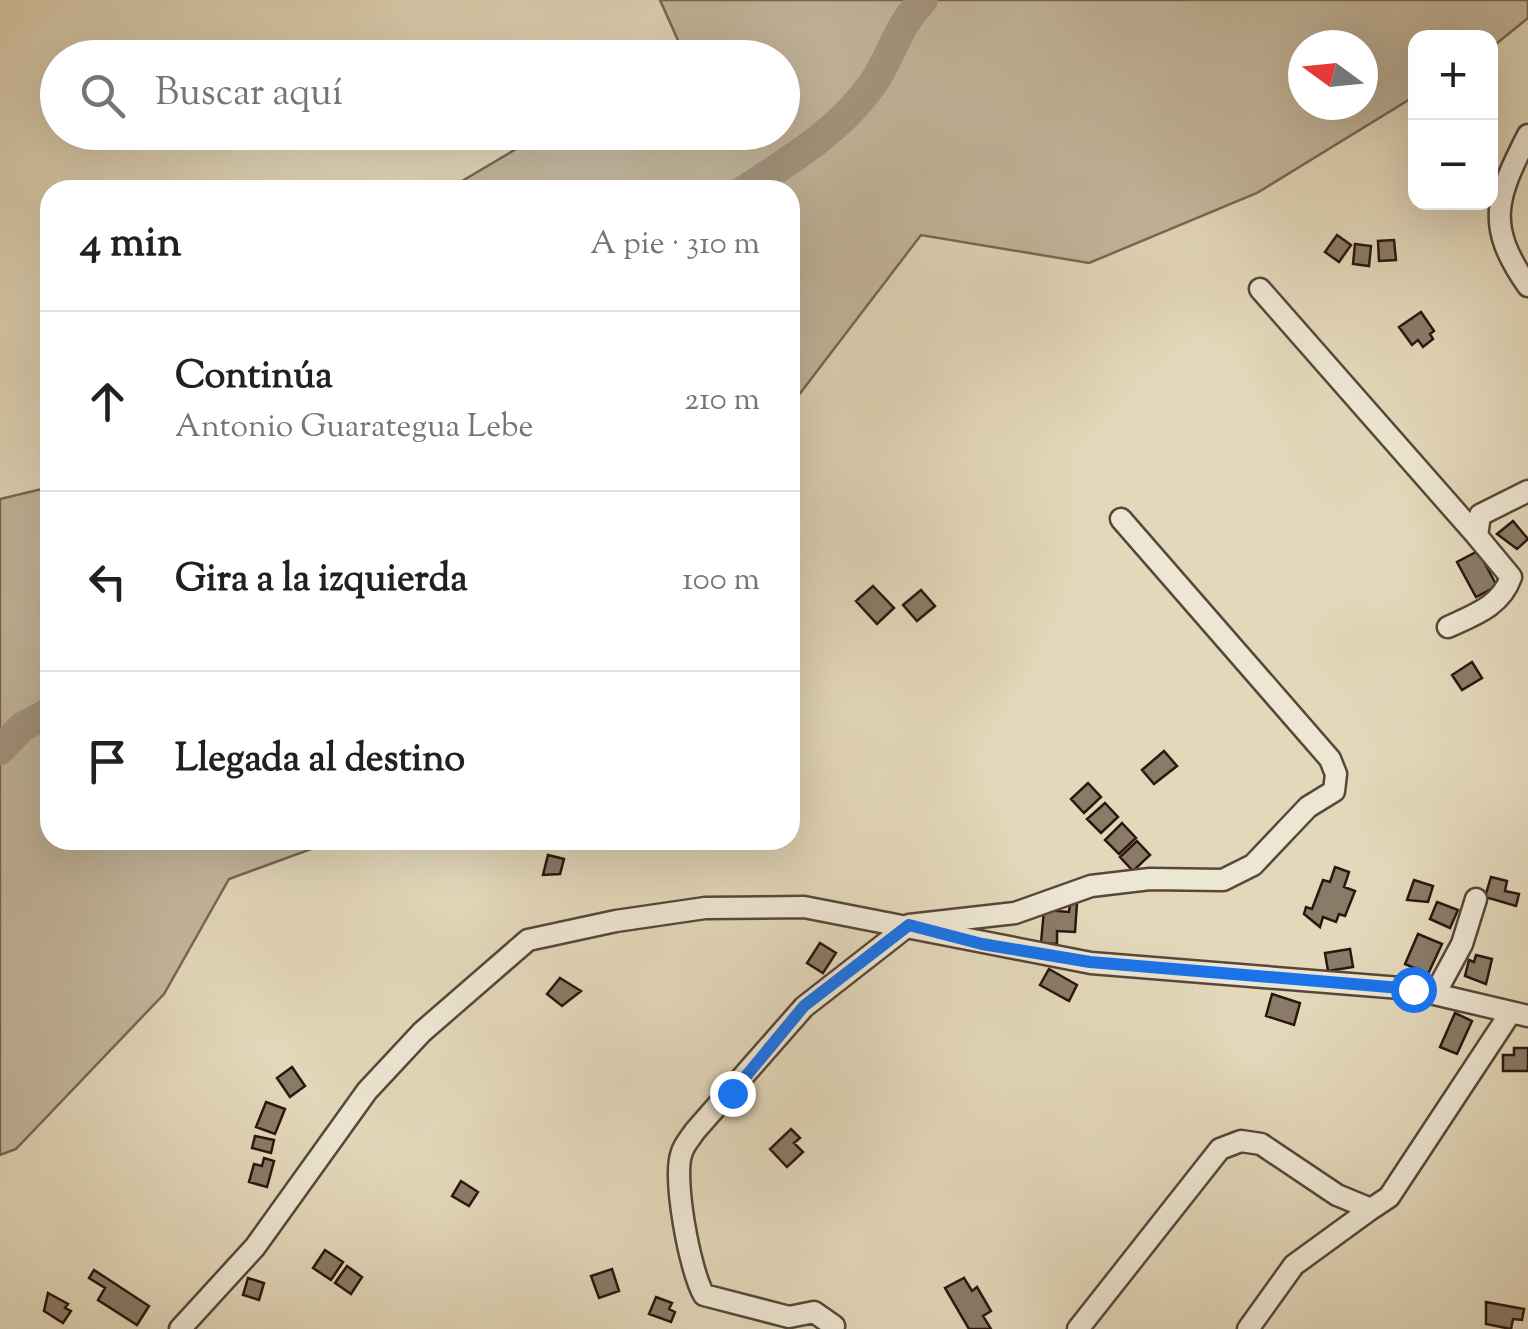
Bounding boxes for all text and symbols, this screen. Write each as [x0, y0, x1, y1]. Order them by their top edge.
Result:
north arrow [1288, 30, 1378, 120]
map controls [1408, 30, 1498, 210]
button: + [1408, 30, 1498, 120]
search box [40, 40, 800, 150]
icon: search [75, 68, 130, 123]
text: Buscar aquí [155, 68, 343, 122]
button: − [1408, 120, 1498, 210]
text: 4 min [80, 215, 182, 275]
text: A pie · 310 m [590, 222, 760, 268]
text: Continúa [175, 351, 333, 405]
icon: ahead [80, 374, 135, 429]
text: 210 m [684, 378, 760, 424]
text: Antonio Guarategua Lebe [175, 405, 533, 451]
icon: left [80, 554, 135, 609]
text: Gira a la izquierda [175, 554, 468, 608]
text: 100 m [682, 558, 760, 604]
icon: arrive [80, 734, 135, 789]
text: Llegada al destino [175, 734, 465, 788]
route start [1391, 967, 1437, 1013]
route end [710, 1071, 756, 1117]

